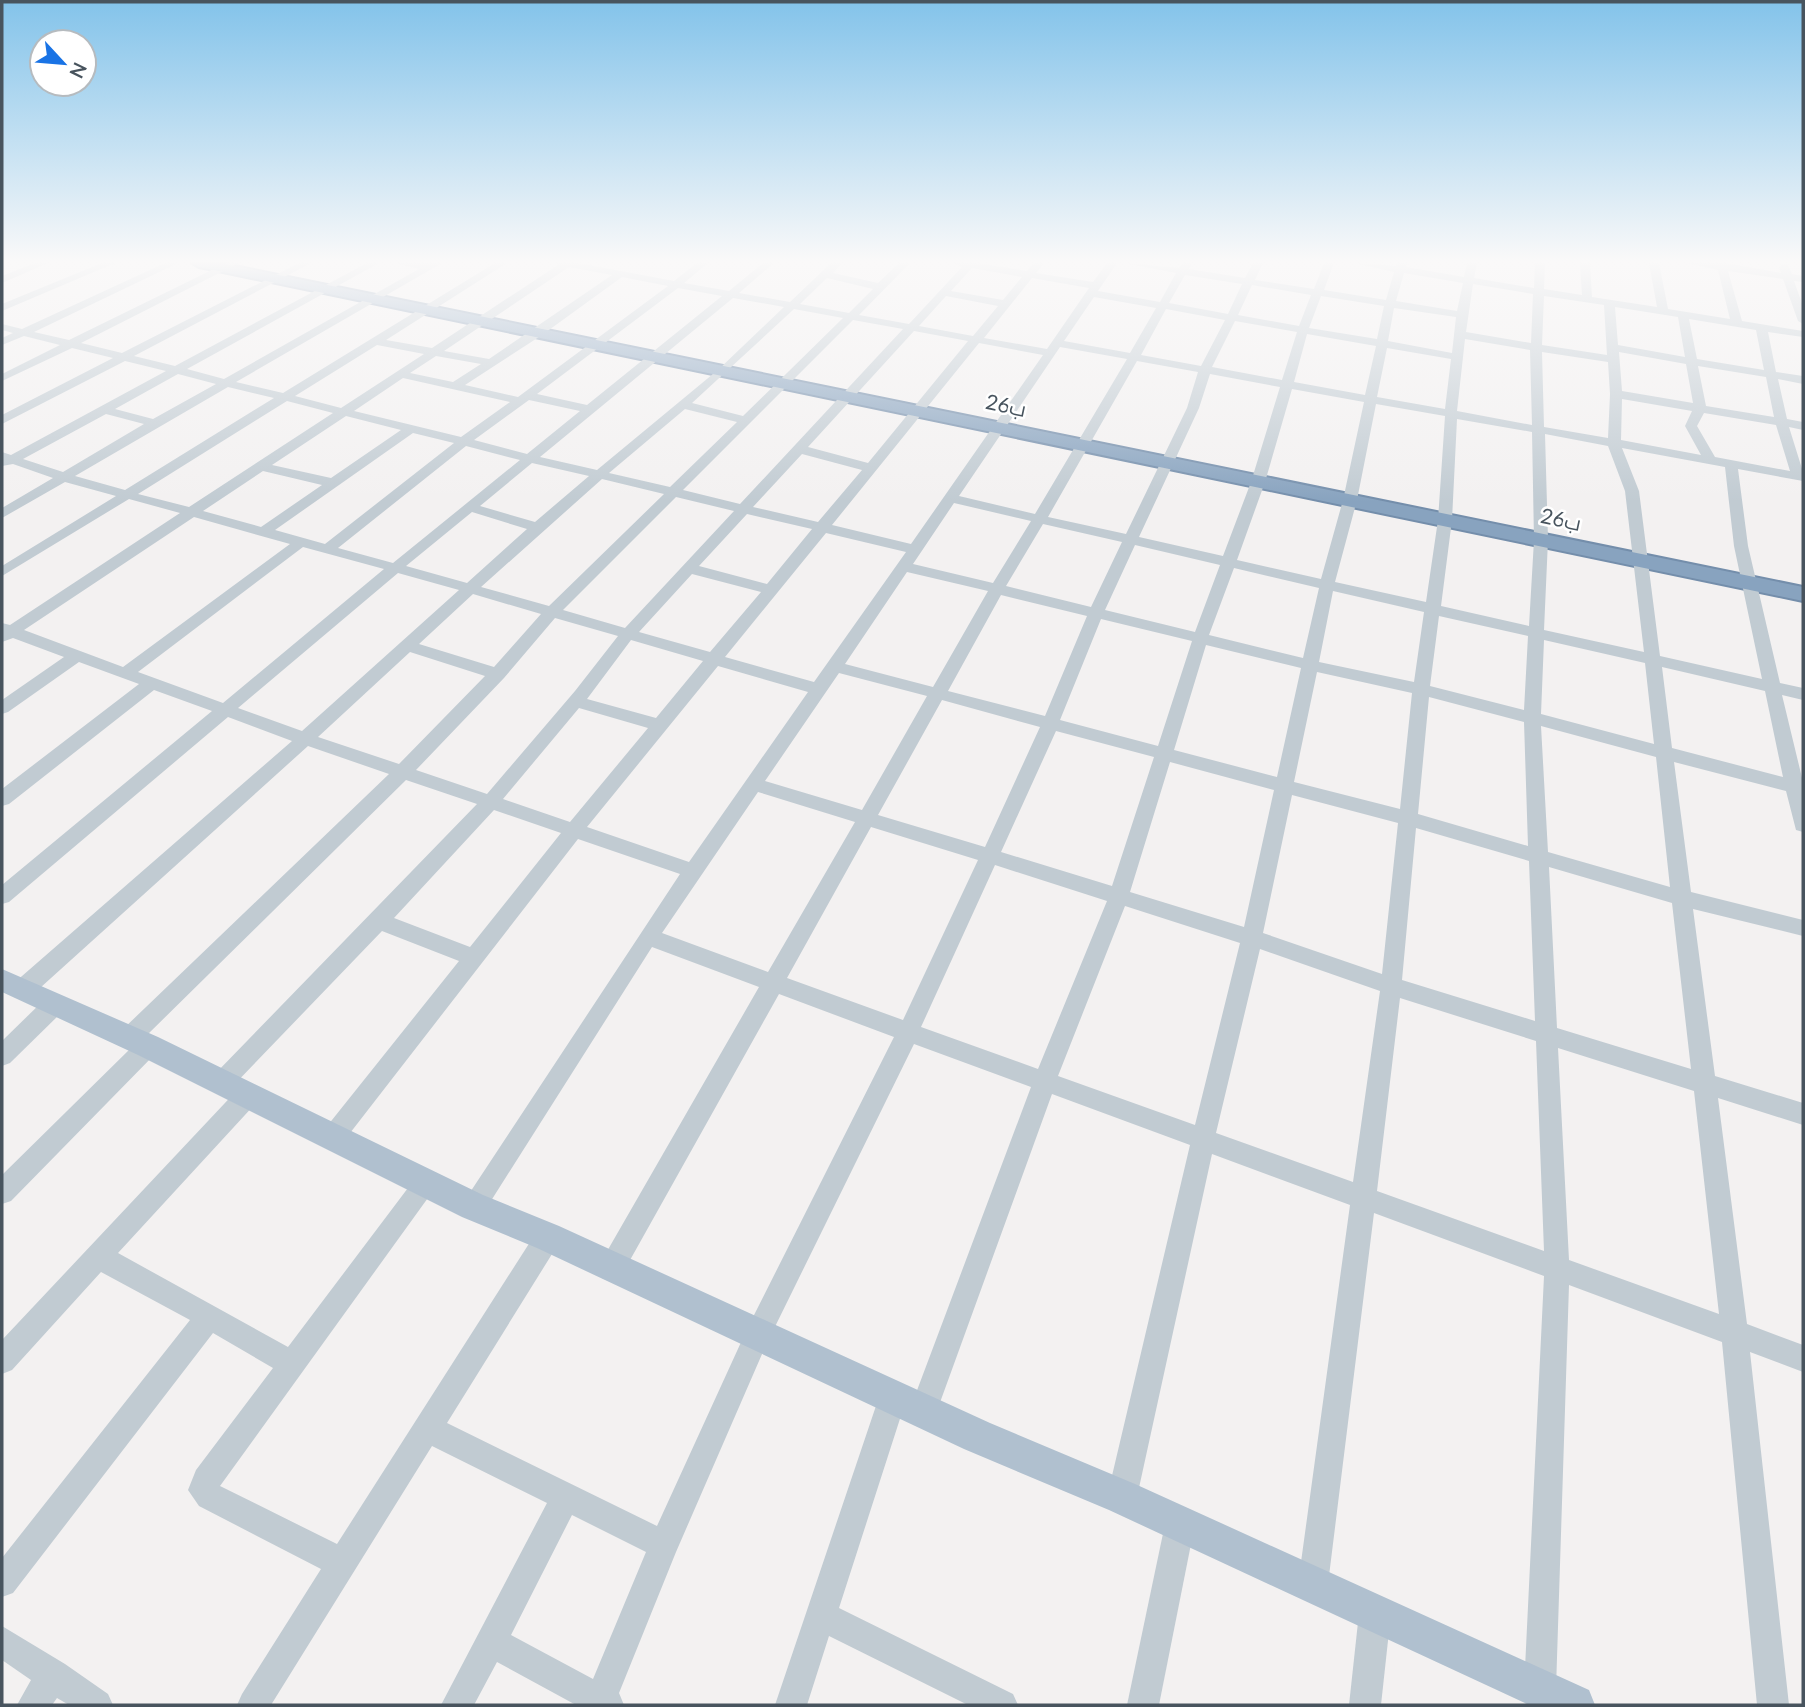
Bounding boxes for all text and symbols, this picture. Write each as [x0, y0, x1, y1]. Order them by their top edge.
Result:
north arrow [28, 28, 98, 98]
text: N [65, 59, 92, 82]
street label: 26ب [984, 388, 1029, 421]
street label: 26ب [1539, 502, 1584, 535]

